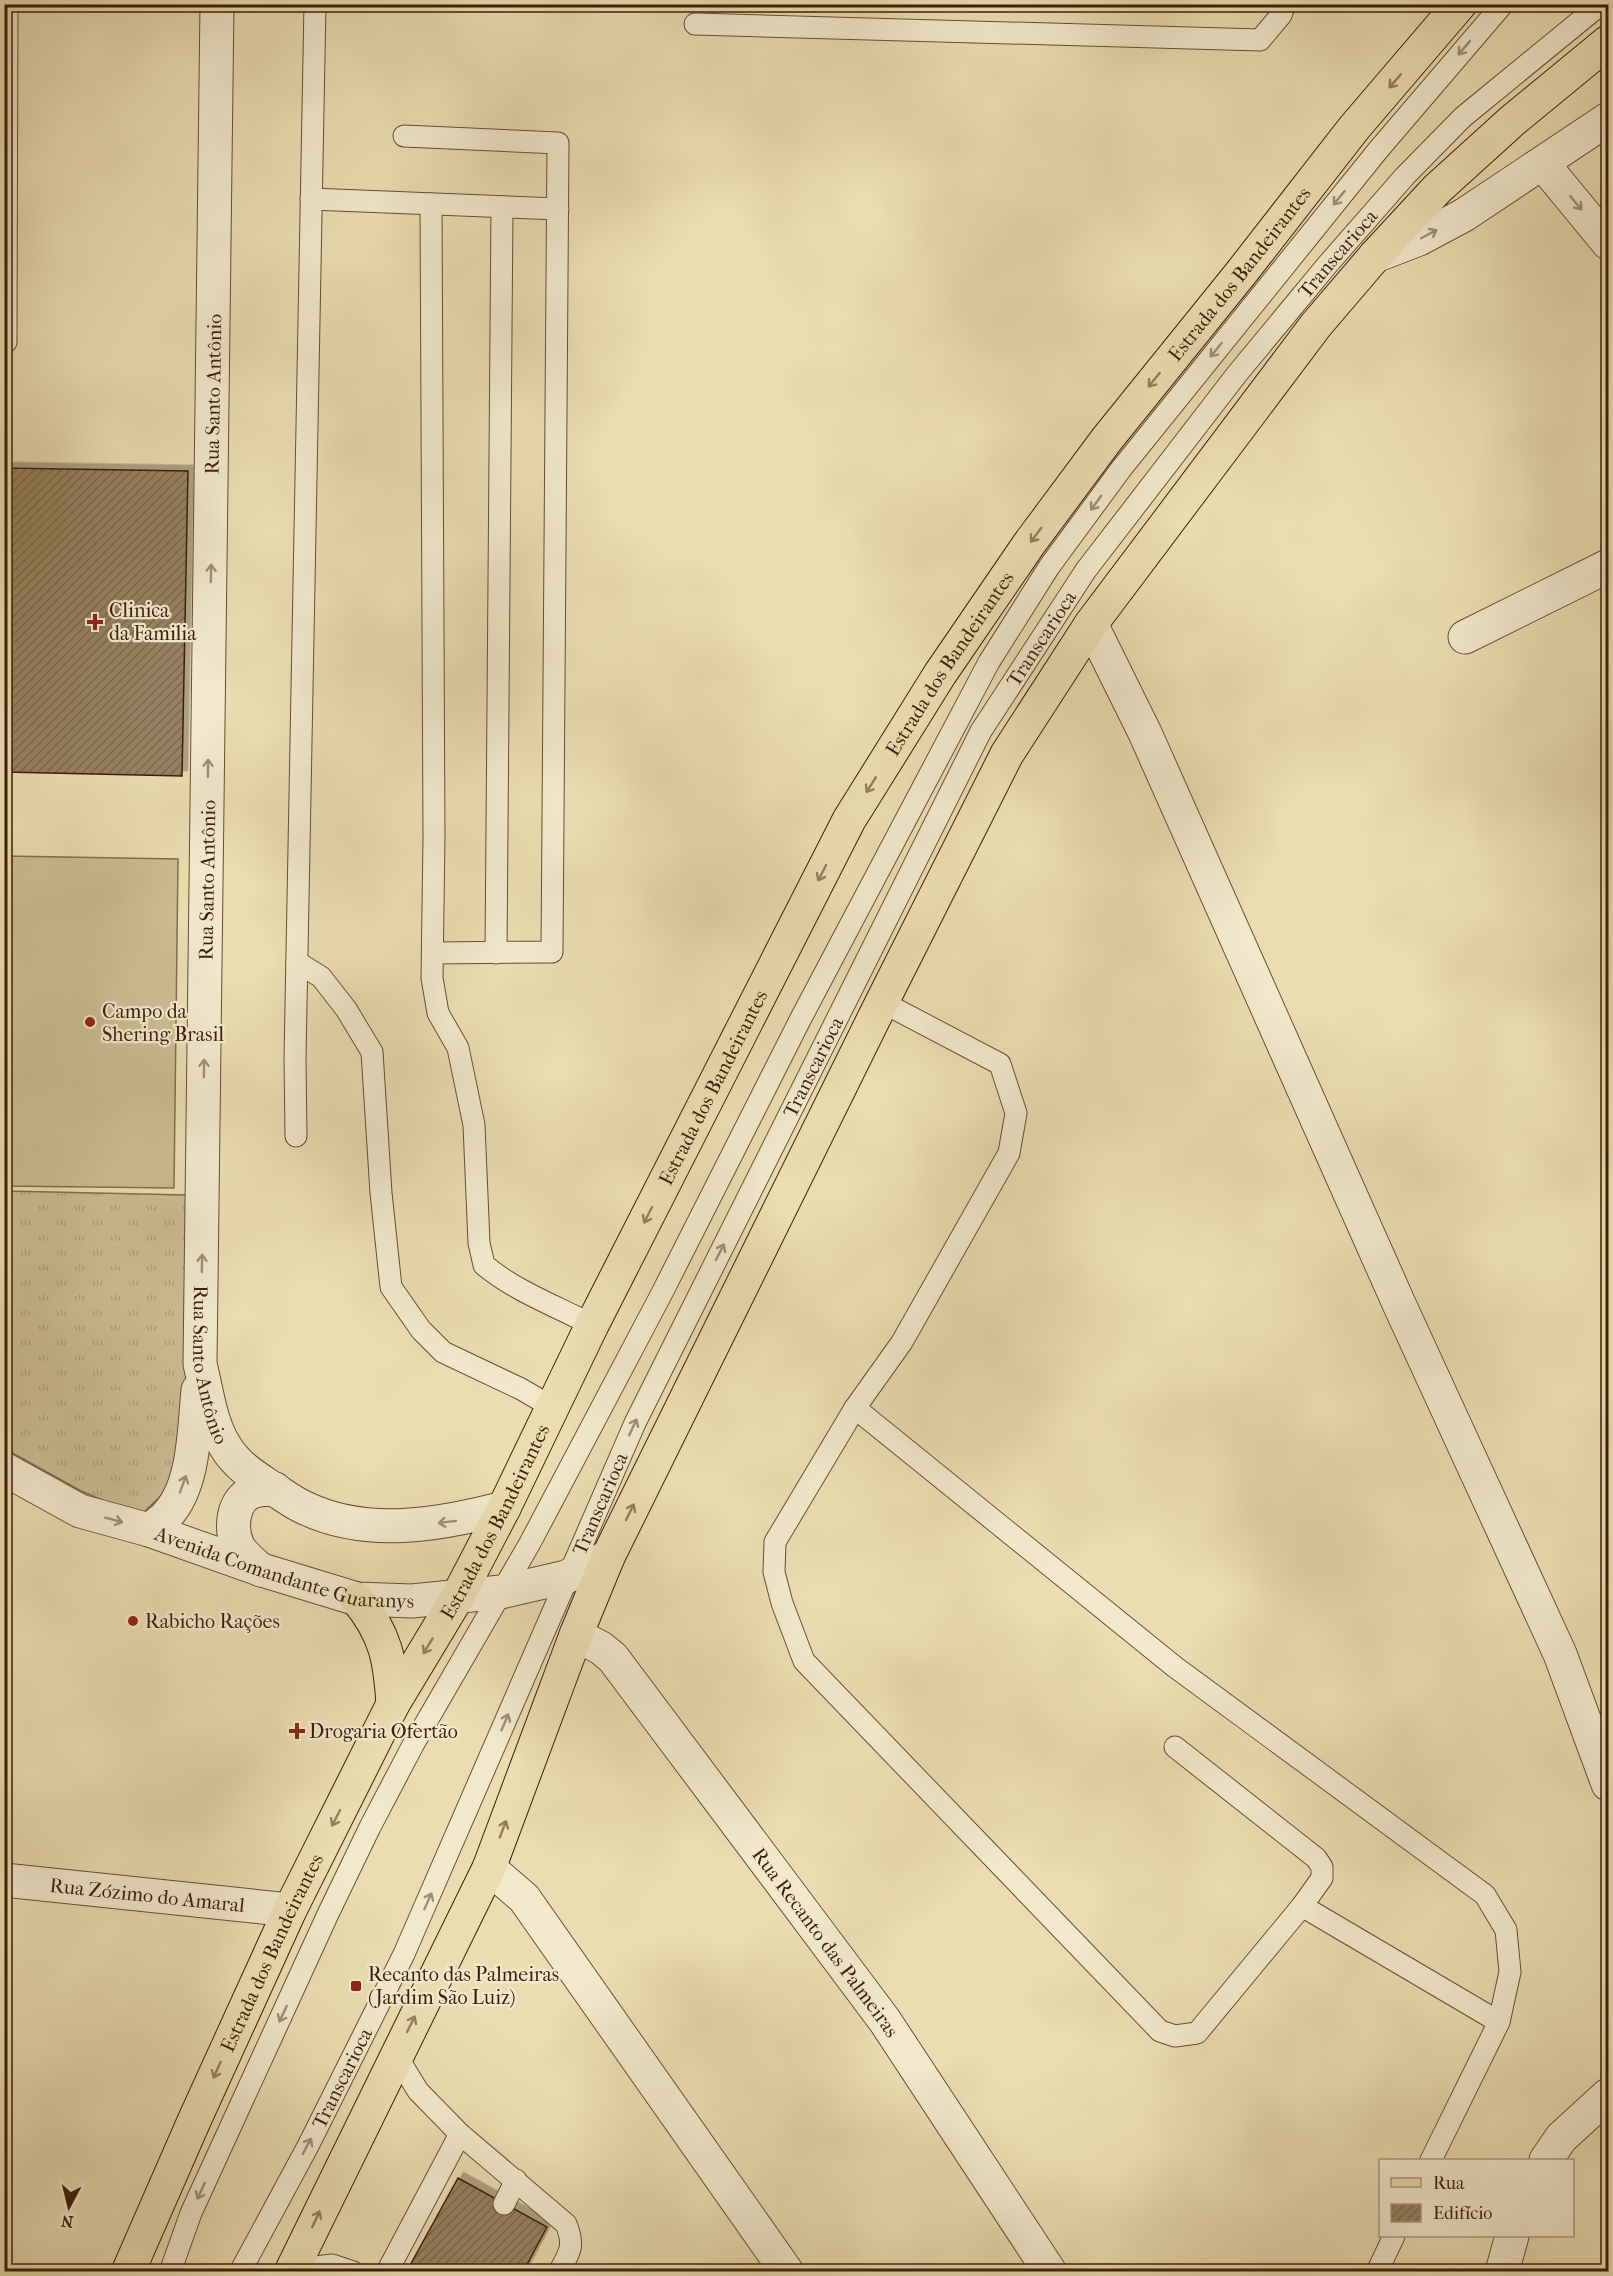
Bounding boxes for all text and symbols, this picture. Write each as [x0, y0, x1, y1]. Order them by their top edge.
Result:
one-way arrow [1457, 40, 1470, 56]
one-way arrow [1388, 73, 1402, 88]
street label: Estrada dos Bandeirantes [1164, 182, 1316, 366]
one-way arrow [1332, 190, 1345, 206]
one-way arrow [1569, 195, 1582, 211]
street label: Transcarioca [1294, 204, 1383, 303]
one-way arrow [1420, 228, 1437, 240]
street label: Rua Santo Antônio [201, 313, 226, 475]
one-way arrow [1210, 341, 1223, 357]
one-way arrow [1148, 372, 1161, 388]
one-way arrow [1090, 495, 1103, 511]
one-way arrow [1029, 526, 1042, 542]
one-way arrow [205, 564, 216, 584]
street label: Estrada dos Bandeirantes [881, 567, 1019, 760]
street label: Transcarioca [1002, 586, 1082, 691]
place label: Clinica da Familia [109, 599, 197, 645]
marker: Clinica da Familia [86, 613, 104, 631]
one-way arrow [202, 759, 214, 779]
one-way arrow [864, 776, 876, 793]
street label: Rua Santo Antônio [195, 799, 220, 961]
one-way arrow [816, 863, 828, 881]
street label: Estrada dos Bandeirantes [654, 986, 773, 1189]
place label: Campo da Shering Brasil [102, 1000, 224, 1046]
street label: Transcarioca [779, 1012, 849, 1121]
marker: Campo da Shering Brasil [83, 1015, 97, 1029]
one-way arrow [198, 1059, 210, 1079]
one-way arrow [642, 1205, 653, 1223]
one-way arrow [714, 1244, 726, 1262]
one-way arrow [196, 1254, 207, 1274]
street label: Rua Santo Antônio [188, 1285, 233, 1448]
one-way arrow [627, 1419, 639, 1437]
street label: Estrada dos Bandeirantes [436, 1421, 555, 1624]
street label: Transcarioca [568, 1448, 633, 1559]
one-way arrow [179, 1475, 190, 1494]
one-way arrow [625, 1504, 637, 1522]
one-way arrow [104, 1515, 123, 1527]
one-way arrow [437, 1516, 457, 1527]
street label: Avenida Comandante Guaranys [151, 1522, 414, 1613]
place label: Rabicho Rações [145, 1610, 280, 1633]
marker: Rabicho Rações [126, 1614, 140, 1628]
one-way arrow [421, 1637, 433, 1654]
one-way arrow [500, 1713, 511, 1731]
place label: Drogaria Ofertão [309, 1720, 458, 1743]
marker: Drogaria Ofertão [290, 1724, 304, 1738]
one-way arrow [330, 1809, 342, 1826]
one-way arrow [498, 1821, 509, 1839]
street label: Rua Recanto das Palmeiras [747, 1843, 903, 2042]
street label: Estrada dos Bandeirantes [216, 1850, 328, 2056]
street label: Rua Zózimo do Amaral [48, 1874, 246, 1917]
one-way arrow [422, 1892, 434, 1910]
place label: Recanto das Palmeiras (Jardim São Luiz) [368, 1963, 559, 2009]
marker: Recanto das Palmeiras (Jardim São Luiz) [349, 1979, 363, 1993]
one-way arrow [277, 2004, 288, 2022]
one-way arrow [406, 2016, 417, 2034]
street label: Transcarioca [308, 2024, 377, 2133]
one-way arrow [210, 2061, 222, 2079]
one-way arrow [301, 2138, 313, 2155]
legend [1379, 2159, 1574, 2237]
text: Rua [1433, 2173, 1465, 2194]
north arrow [39, 2177, 99, 2237]
one-way arrow [195, 2181, 207, 2199]
text: Edifício [1433, 2203, 1492, 2224]
one-way arrow [311, 2210, 323, 2228]
text: N [59, 2211, 74, 2232]

